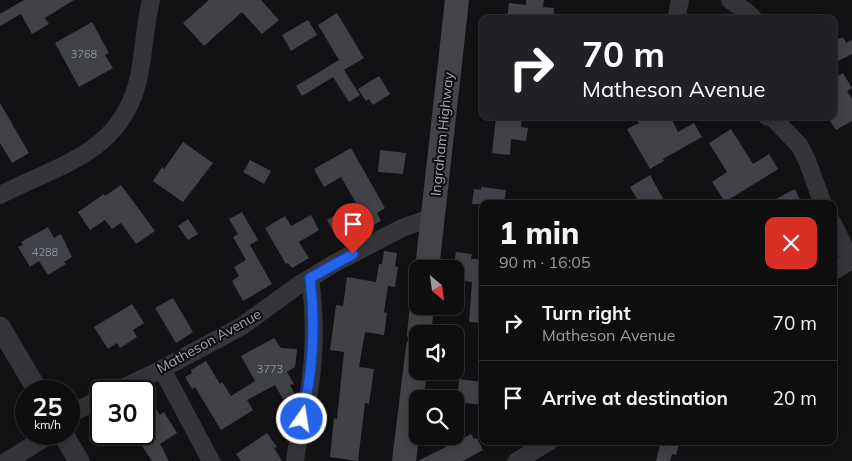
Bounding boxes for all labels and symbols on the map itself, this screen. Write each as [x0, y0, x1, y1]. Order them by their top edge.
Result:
house number: 3768 [71, 47, 98, 61]
street label: Ingraham Highway [427, 71, 458, 197]
pin [332, 203, 374, 254]
house number: 4288 [32, 245, 59, 259]
north arrow [409, 260, 464, 315]
street label: Matheson Avenue [154, 305, 264, 377]
house number: 3773 [257, 362, 283, 376]
speed limit sign: 30 [90, 380, 155, 445]
position arrow [275, 392, 327, 444]

